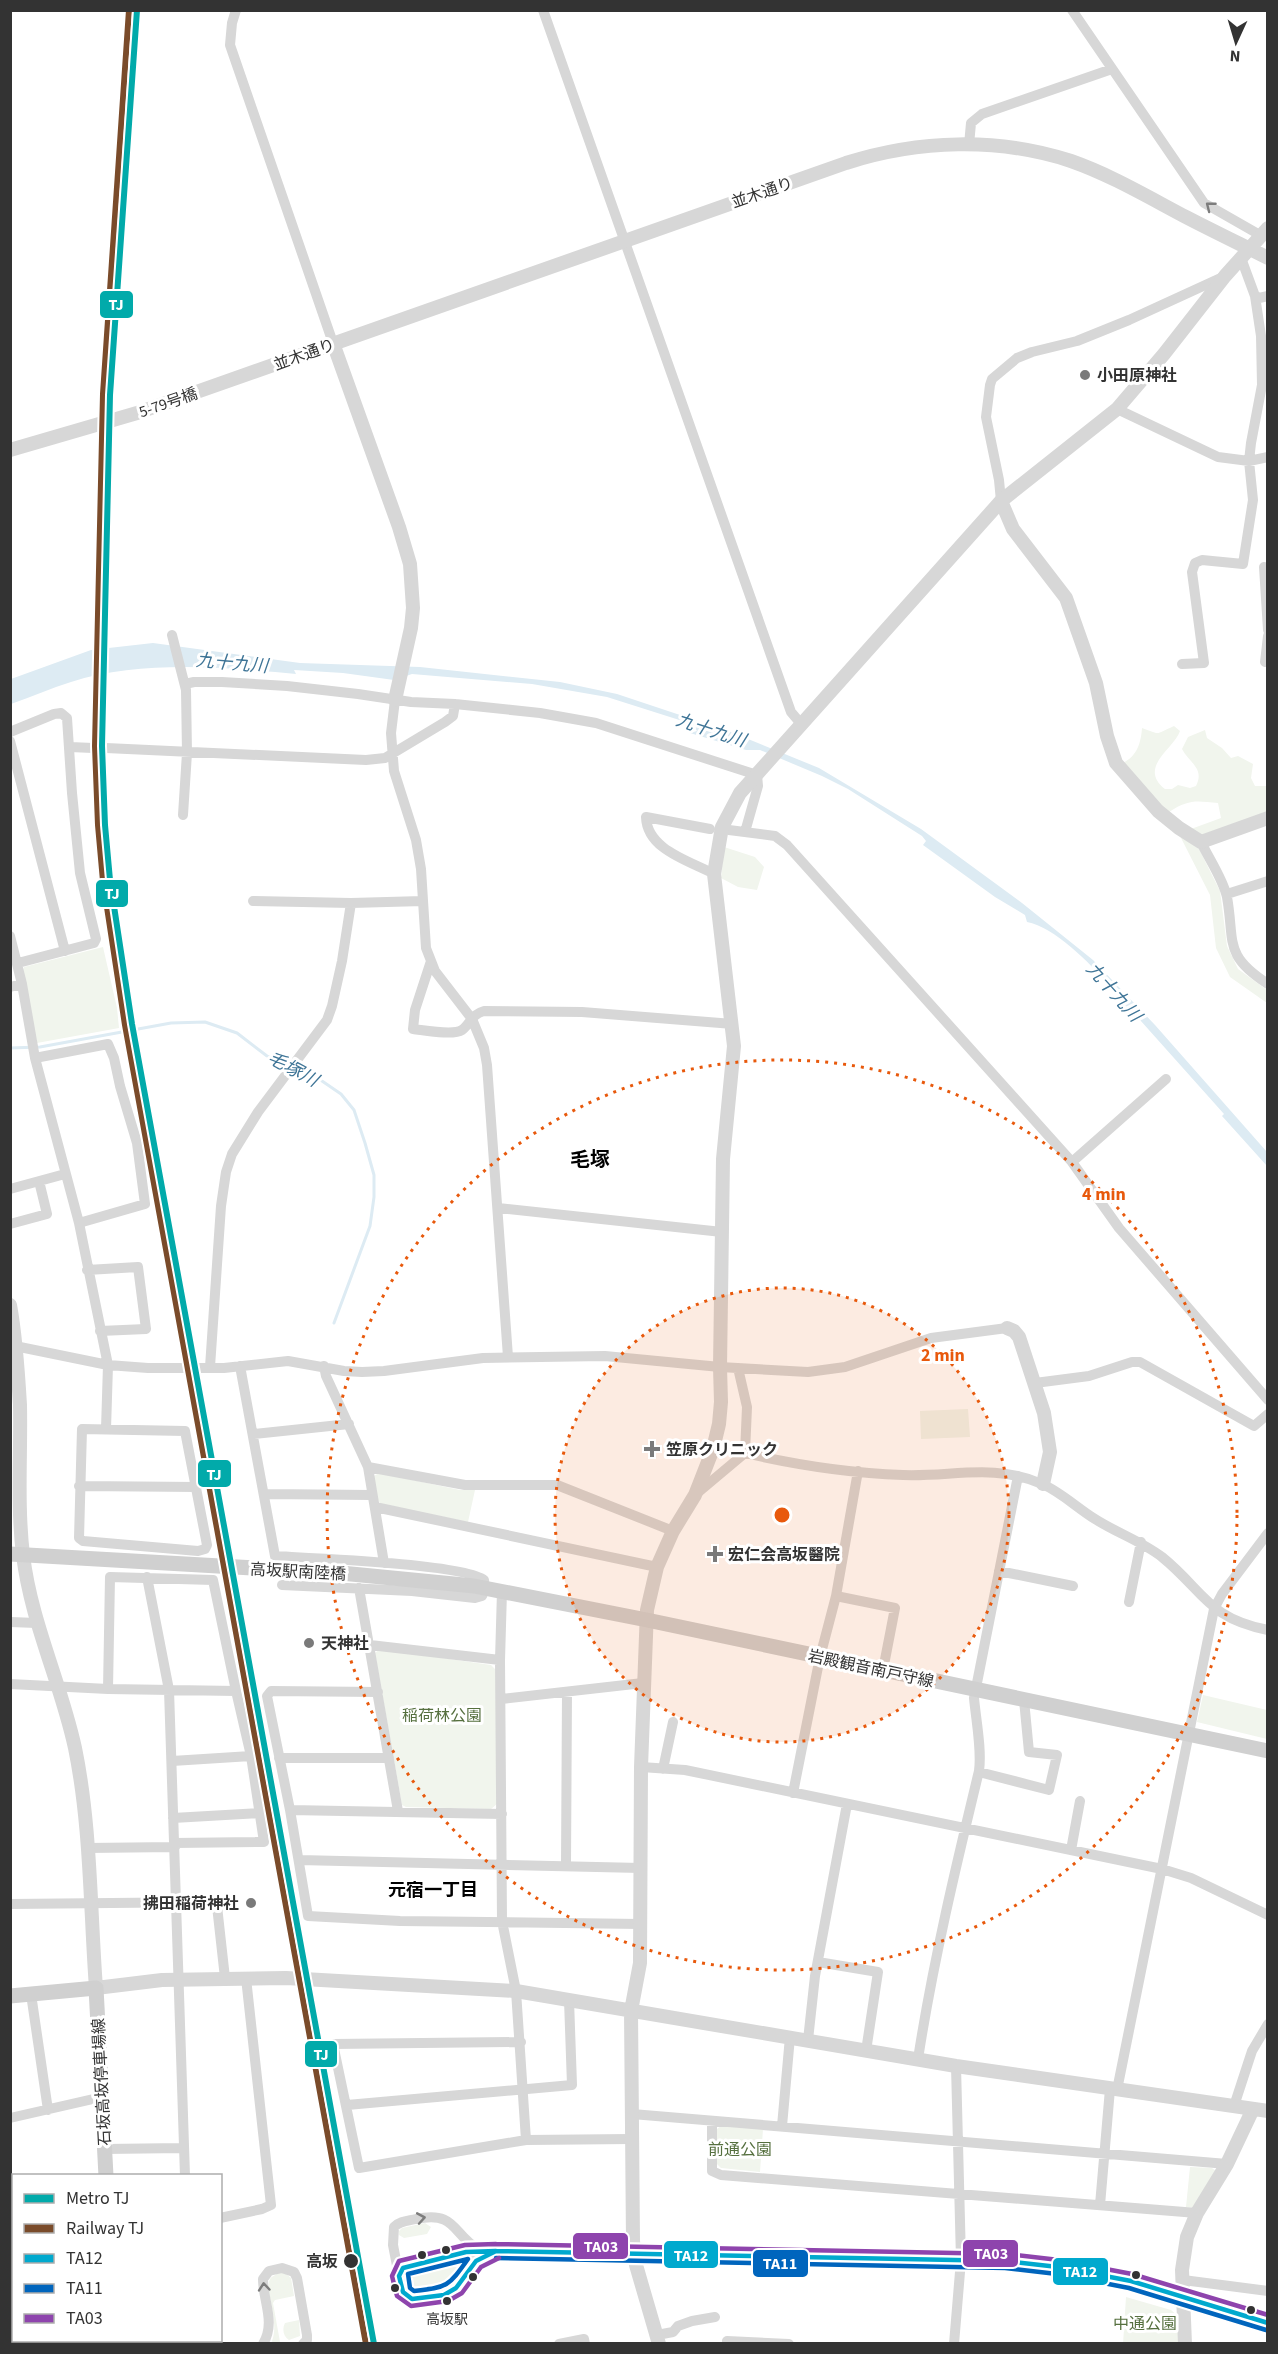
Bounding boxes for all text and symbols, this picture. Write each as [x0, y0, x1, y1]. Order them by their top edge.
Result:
north arrow [1206, 12, 1266, 72]
text: N [1229, 45, 1241, 67]
street label: 並木通り [728, 172, 796, 214]
one-way arrow [1205, 202, 1216, 213]
line badge: TJ [99, 290, 134, 319]
text: TJ [108, 294, 124, 316]
street label: 並木通り [271, 334, 338, 376]
place label: 小田原神社 [1097, 365, 1177, 387]
marker: 小田原神社 [1078, 368, 1092, 382]
street label: 5-79号橋 [136, 383, 201, 423]
water label: 九十九川 [195, 648, 271, 679]
water label: 九十九川 [673, 707, 751, 754]
line badge: TJ [95, 879, 129, 908]
text: TJ [104, 883, 120, 905]
water label: 九十九川 [1080, 957, 1148, 1029]
water label: 毛塚川 [263, 1046, 324, 1094]
district label: 毛塚 [570, 1146, 610, 1174]
text: 4 min [1082, 1182, 1126, 1207]
text: 2 min [921, 1343, 965, 1368]
place label: 笠原クリニック [666, 1439, 778, 1461]
marker: 笠原クリニック [643, 1440, 661, 1458]
line badge: TJ [197, 1459, 232, 1488]
text: TJ [206, 1464, 222, 1486]
centre of rings [772, 1505, 792, 1525]
place label: 宏仁会高坂醫院 [728, 1544, 840, 1566]
marker: 宏仁会高坂醫院 [706, 1545, 724, 1563]
street label: 高坂駅南陸橋 [249, 1559, 346, 1585]
place label: 天神社 [321, 1633, 369, 1655]
marker: 天神社 [302, 1636, 316, 1650]
street label: 岩殿観音南戸守線 [806, 1645, 936, 1693]
park label: 稲荷林公園 [402, 1705, 482, 1727]
district label: 元宿一丁目 [388, 1878, 478, 1903]
place label: 拂田稲荷神社 [143, 1893, 239, 1915]
marker: 拂田稲荷神社 [244, 1896, 258, 1910]
street label: 石坂高坂停車場線 [88, 2017, 116, 2146]
line badge: TJ [304, 2040, 338, 2068]
text: TJ [313, 2044, 329, 2066]
park label: 前通公園 [708, 2139, 772, 2161]
legend [12, 2174, 222, 2342]
text: Metro TJ [66, 2186, 129, 2211]
one-way arrow [416, 2213, 426, 2225]
text: Railway TJ [66, 2216, 144, 2241]
line badge: TA03 [572, 2232, 629, 2260]
text: TA03 [584, 2236, 618, 2258]
line badge: TA03 [962, 2239, 1019, 2268]
line badge: TA12 [663, 2240, 719, 2269]
text: TA03 [974, 2243, 1008, 2265]
unlabelled marker [440, 2244, 452, 2256]
text: TA12 [674, 2245, 708, 2267]
text: TA12 [66, 2246, 103, 2271]
unlabelled marker [416, 2249, 428, 2261]
line badge: TA11 [752, 2249, 809, 2278]
place label: 高坂 [306, 2251, 338, 2273]
marker: 高坂 [342, 2252, 360, 2270]
text: TA11 [763, 2253, 797, 2275]
line badge: TA12 [1052, 2257, 1109, 2286]
text: TA12 [1063, 2261, 1097, 2283]
unlabelled marker [1130, 2269, 1142, 2281]
unlabelled marker [467, 2271, 479, 2283]
text: TA11 [66, 2276, 103, 2301]
one-way arrow [258, 2282, 271, 2292]
unlabelled marker [389, 2282, 401, 2294]
marker: 高坂駅 [441, 2295, 453, 2307]
unlabelled marker [1245, 2304, 1257, 2316]
text: TA03 [66, 2306, 103, 2331]
place label: 高坂駅 [426, 2310, 468, 2330]
park label: 中通公園 [1113, 2313, 1177, 2335]

